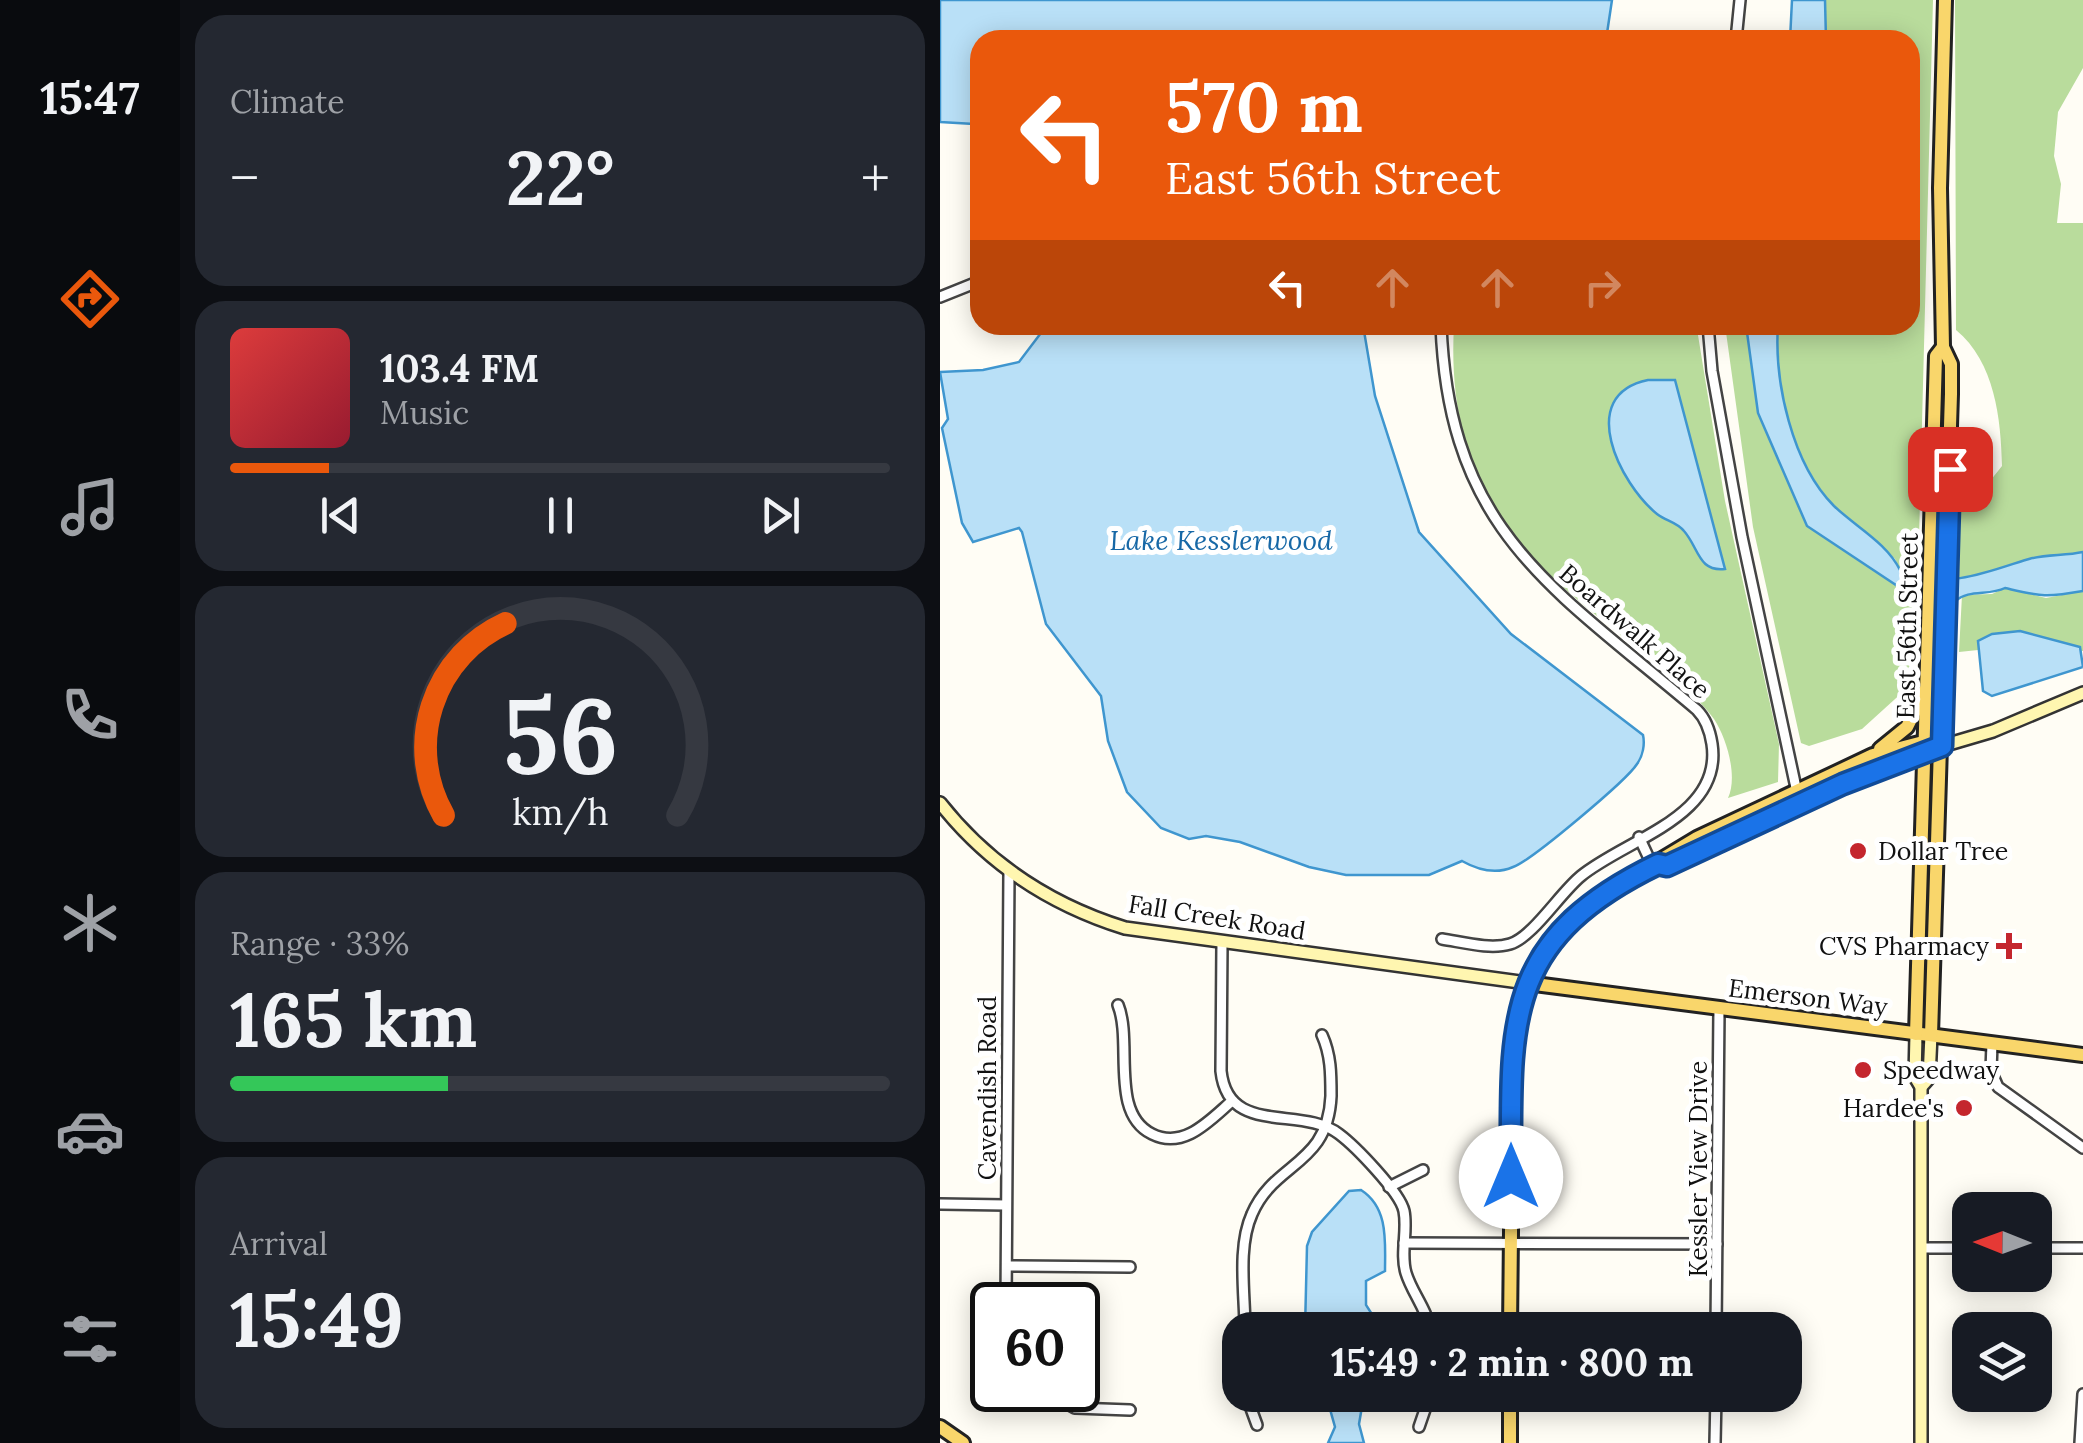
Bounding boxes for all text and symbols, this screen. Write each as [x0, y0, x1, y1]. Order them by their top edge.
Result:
text: 570 m [1165, 62, 1363, 151]
text: 15:47 [40, 69, 140, 126]
icon: left [1000, 70, 1130, 200]
text: Climate [230, 81, 345, 122]
text: 22° [506, 130, 614, 226]
text: − [230, 143, 259, 213]
text: + [861, 143, 890, 213]
text: East 56th Street [1165, 149, 1501, 206]
icon: left [1260, 260, 1315, 315]
icon: ahead [1365, 260, 1420, 315]
icon: ahead [1470, 260, 1525, 315]
icon: right [1575, 260, 1630, 315]
icon: directions [55, 264, 125, 334]
text: 103.4 FM [380, 344, 539, 392]
text: Music [380, 392, 469, 433]
pin [1908, 427, 1993, 512]
icon: arrive [1923, 442, 1978, 497]
icon: music [55, 472, 125, 542]
icon: previous [313, 488, 368, 543]
icon: pause [533, 488, 588, 543]
icon: next [753, 488, 808, 543]
water label: Lake Kesslerwood [1109, 522, 1333, 558]
street label: East 56th Street [1889, 532, 1925, 719]
street label: Boardwalk Place [1553, 557, 1717, 705]
text: 56 [502, 668, 618, 801]
icon: phone [55, 680, 125, 750]
text: km/h [512, 789, 608, 835]
place label: Dollar Tree [1878, 835, 2008, 867]
marker: Dollar Tree [1847, 840, 1869, 862]
street label: Fall Creek Road [1126, 887, 1308, 947]
icon: climate [55, 888, 125, 958]
text: Range · 33% [230, 923, 409, 964]
place label: CVS Pharmacy [1819, 930, 1990, 962]
marker: CVS Pharmacy [1998, 935, 2020, 957]
street label: Emerson Way [1727, 971, 1890, 1023]
text: 165 km [230, 972, 477, 1068]
street label: Cavendish Road [971, 996, 1003, 1180]
place label: Speedway [1883, 1054, 2000, 1086]
marker: Speedway [1852, 1059, 1874, 1081]
street label: Kessler View Drive [1682, 1061, 1714, 1277]
place label: Hardee's [1843, 1092, 1944, 1124]
icon: car [55, 1096, 125, 1166]
marker: Hardee's [1953, 1097, 1975, 1119]
position arrow [1459, 1125, 1563, 1229]
north arrow [1952, 1192, 2052, 1292]
map controls [1952, 1192, 2052, 1412]
text: Arrival [230, 1223, 328, 1264]
text: 15:49 [230, 1272, 404, 1368]
speed limit sign: 60 [970, 1282, 1100, 1412]
icon: filters [55, 1304, 125, 1374]
button: layers [1952, 1312, 2052, 1412]
text: 15:49 · 2 min · 800 m [1331, 1338, 1693, 1386]

